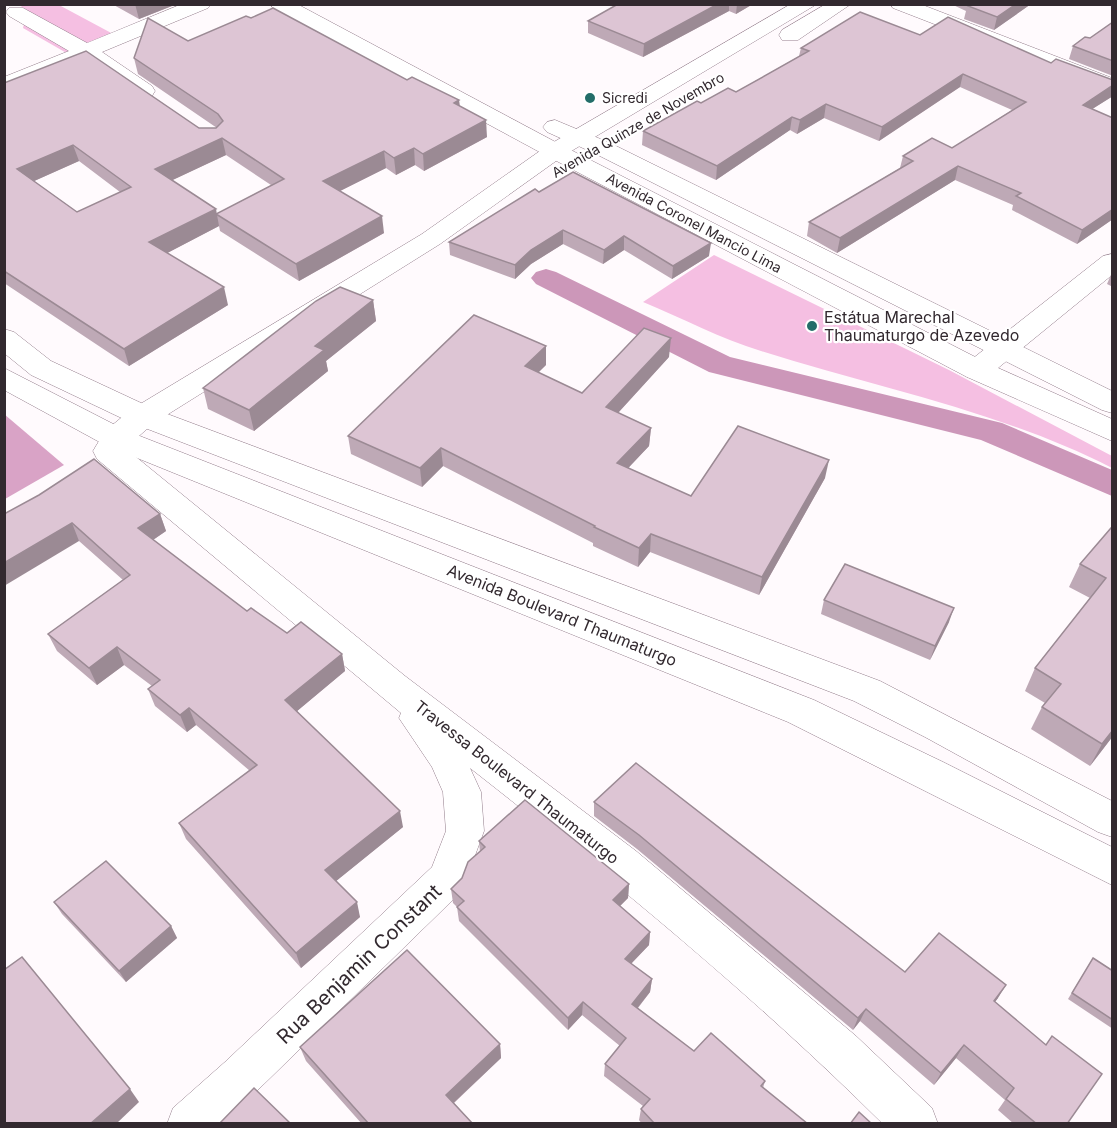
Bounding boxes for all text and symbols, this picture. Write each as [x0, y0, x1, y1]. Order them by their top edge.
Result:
street label: Avenida Quinze de Novembro [549, 68, 727, 181]
place label: Sicredi [602, 89, 648, 106]
marker: Sicredi [583, 91, 597, 105]
street label: Avenida Coronel Mancio Lima [604, 169, 785, 276]
place label: Estátua Marechal Thaumaturgo de Azevedo [824, 307, 1019, 345]
marker: Estátua Marechal Thaumaturgo de Azevedo [805, 319, 819, 333]
street label: Avenida Boulevard Thaumaturgo [444, 560, 680, 670]
street label: Travessa Boulevard Thaumaturgo [411, 696, 623, 868]
street label: Rua Benjamin Constant [272, 879, 447, 1049]

